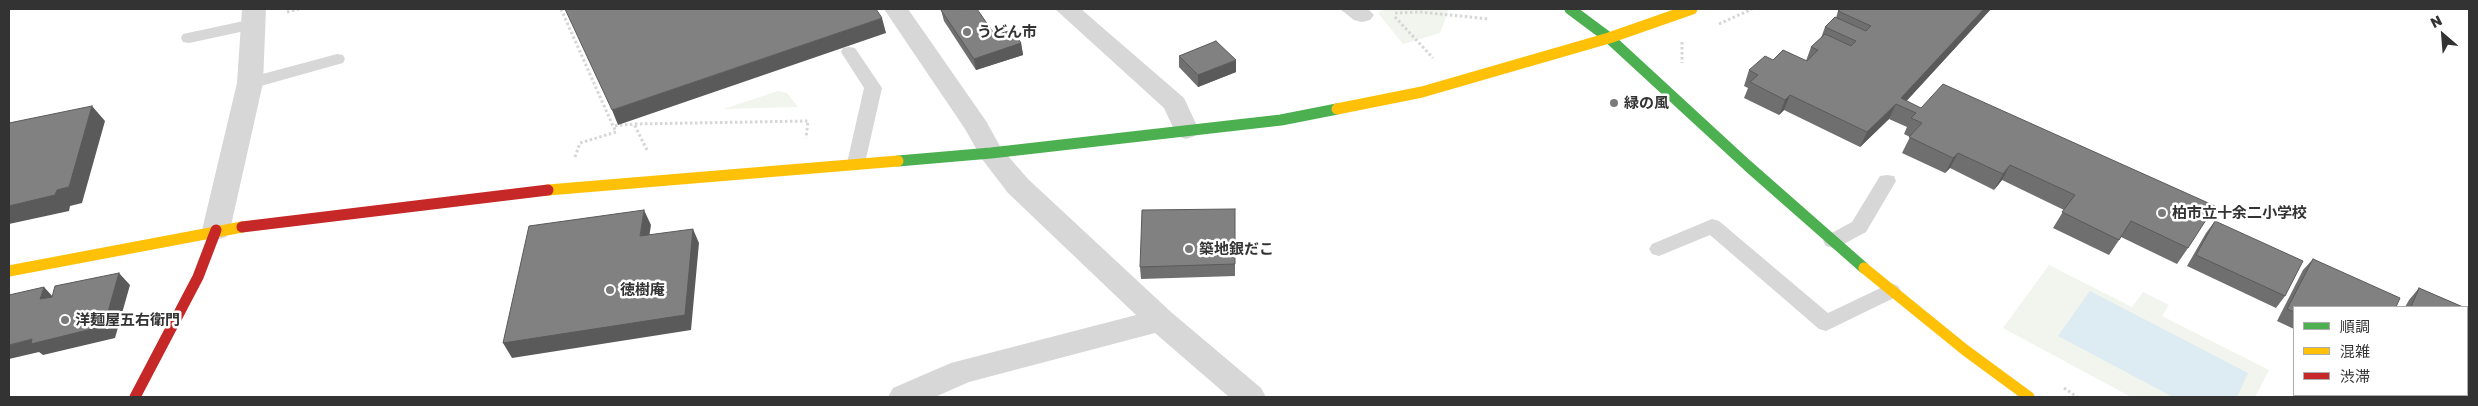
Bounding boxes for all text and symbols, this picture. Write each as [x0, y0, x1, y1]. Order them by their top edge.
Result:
north arrow [2418, 10, 2468, 60]
text: N [2427, 11, 2445, 31]
place label: うどん市 [977, 23, 1037, 41]
marker: うどん市 [961, 26, 973, 38]
place label: 緑の風 [1624, 94, 1669, 112]
marker: 緑の風 [1608, 97, 1620, 109]
place label: 柏市立十余二小学校 [2172, 204, 2307, 222]
marker: 柏市立十余二小学校 [2156, 207, 2168, 219]
place label: 築地銀だこ [1199, 240, 1274, 258]
marker: 築地銀だこ [1183, 243, 1195, 255]
place label: 徳樹庵 [620, 281, 665, 299]
marker: 徳樹庵 [604, 284, 616, 296]
legend [2293, 306, 2468, 396]
place label: 洋麺屋五右衛門 [75, 311, 180, 329]
marker: 洋麺屋五右衛門 [59, 314, 71, 326]
text: 順調 [2340, 317, 2370, 335]
text: 混雑 [2340, 342, 2370, 360]
text: 渋滞 [2340, 367, 2370, 385]

